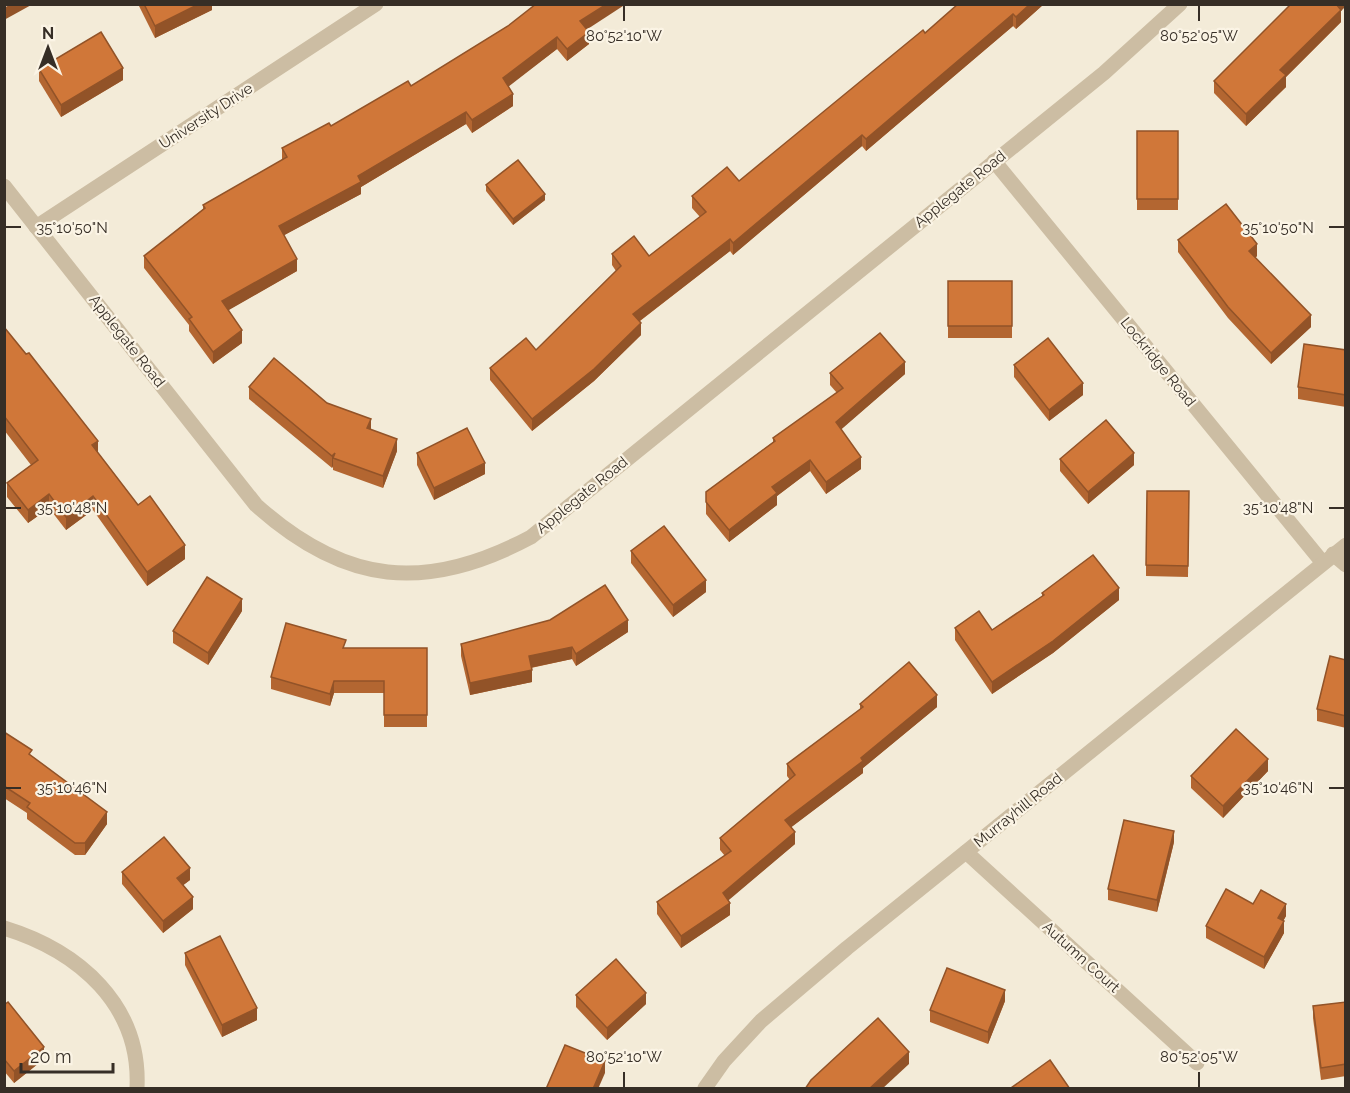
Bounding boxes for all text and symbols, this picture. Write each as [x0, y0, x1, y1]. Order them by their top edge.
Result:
north arrow [18, 18, 78, 78]
text: N [42, 24, 54, 43]
text: 80°52'10"W [586, 27, 662, 45]
text: 80°52'05"W [1160, 27, 1238, 45]
street label: University Drive [156, 79, 256, 153]
street label: Applegate Road [911, 147, 1009, 231]
text: 35°10'50"N [36, 219, 108, 237]
text: 35°10'50"N [1242, 219, 1314, 237]
street label: Applegate Road [85, 291, 169, 391]
street label: Lockridge Road [1117, 314, 1199, 410]
street label: Applegate Road [533, 453, 631, 537]
text: 35°10'48"N [37, 499, 107, 517]
text: 35°10'48"N [1243, 499, 1313, 517]
street label: Murrayhill Road [970, 769, 1066, 851]
text: 35°10'46"N [37, 779, 107, 797]
text: 35°10'46"N [1243, 779, 1313, 797]
street label: Autumn Court [1039, 918, 1123, 996]
scale bar [21, 1036, 112, 1074]
text: 20 m [30, 1046, 72, 1067]
text: 80°52'10"W [586, 1048, 662, 1066]
text: 80°52'05"W [1160, 1048, 1238, 1066]

